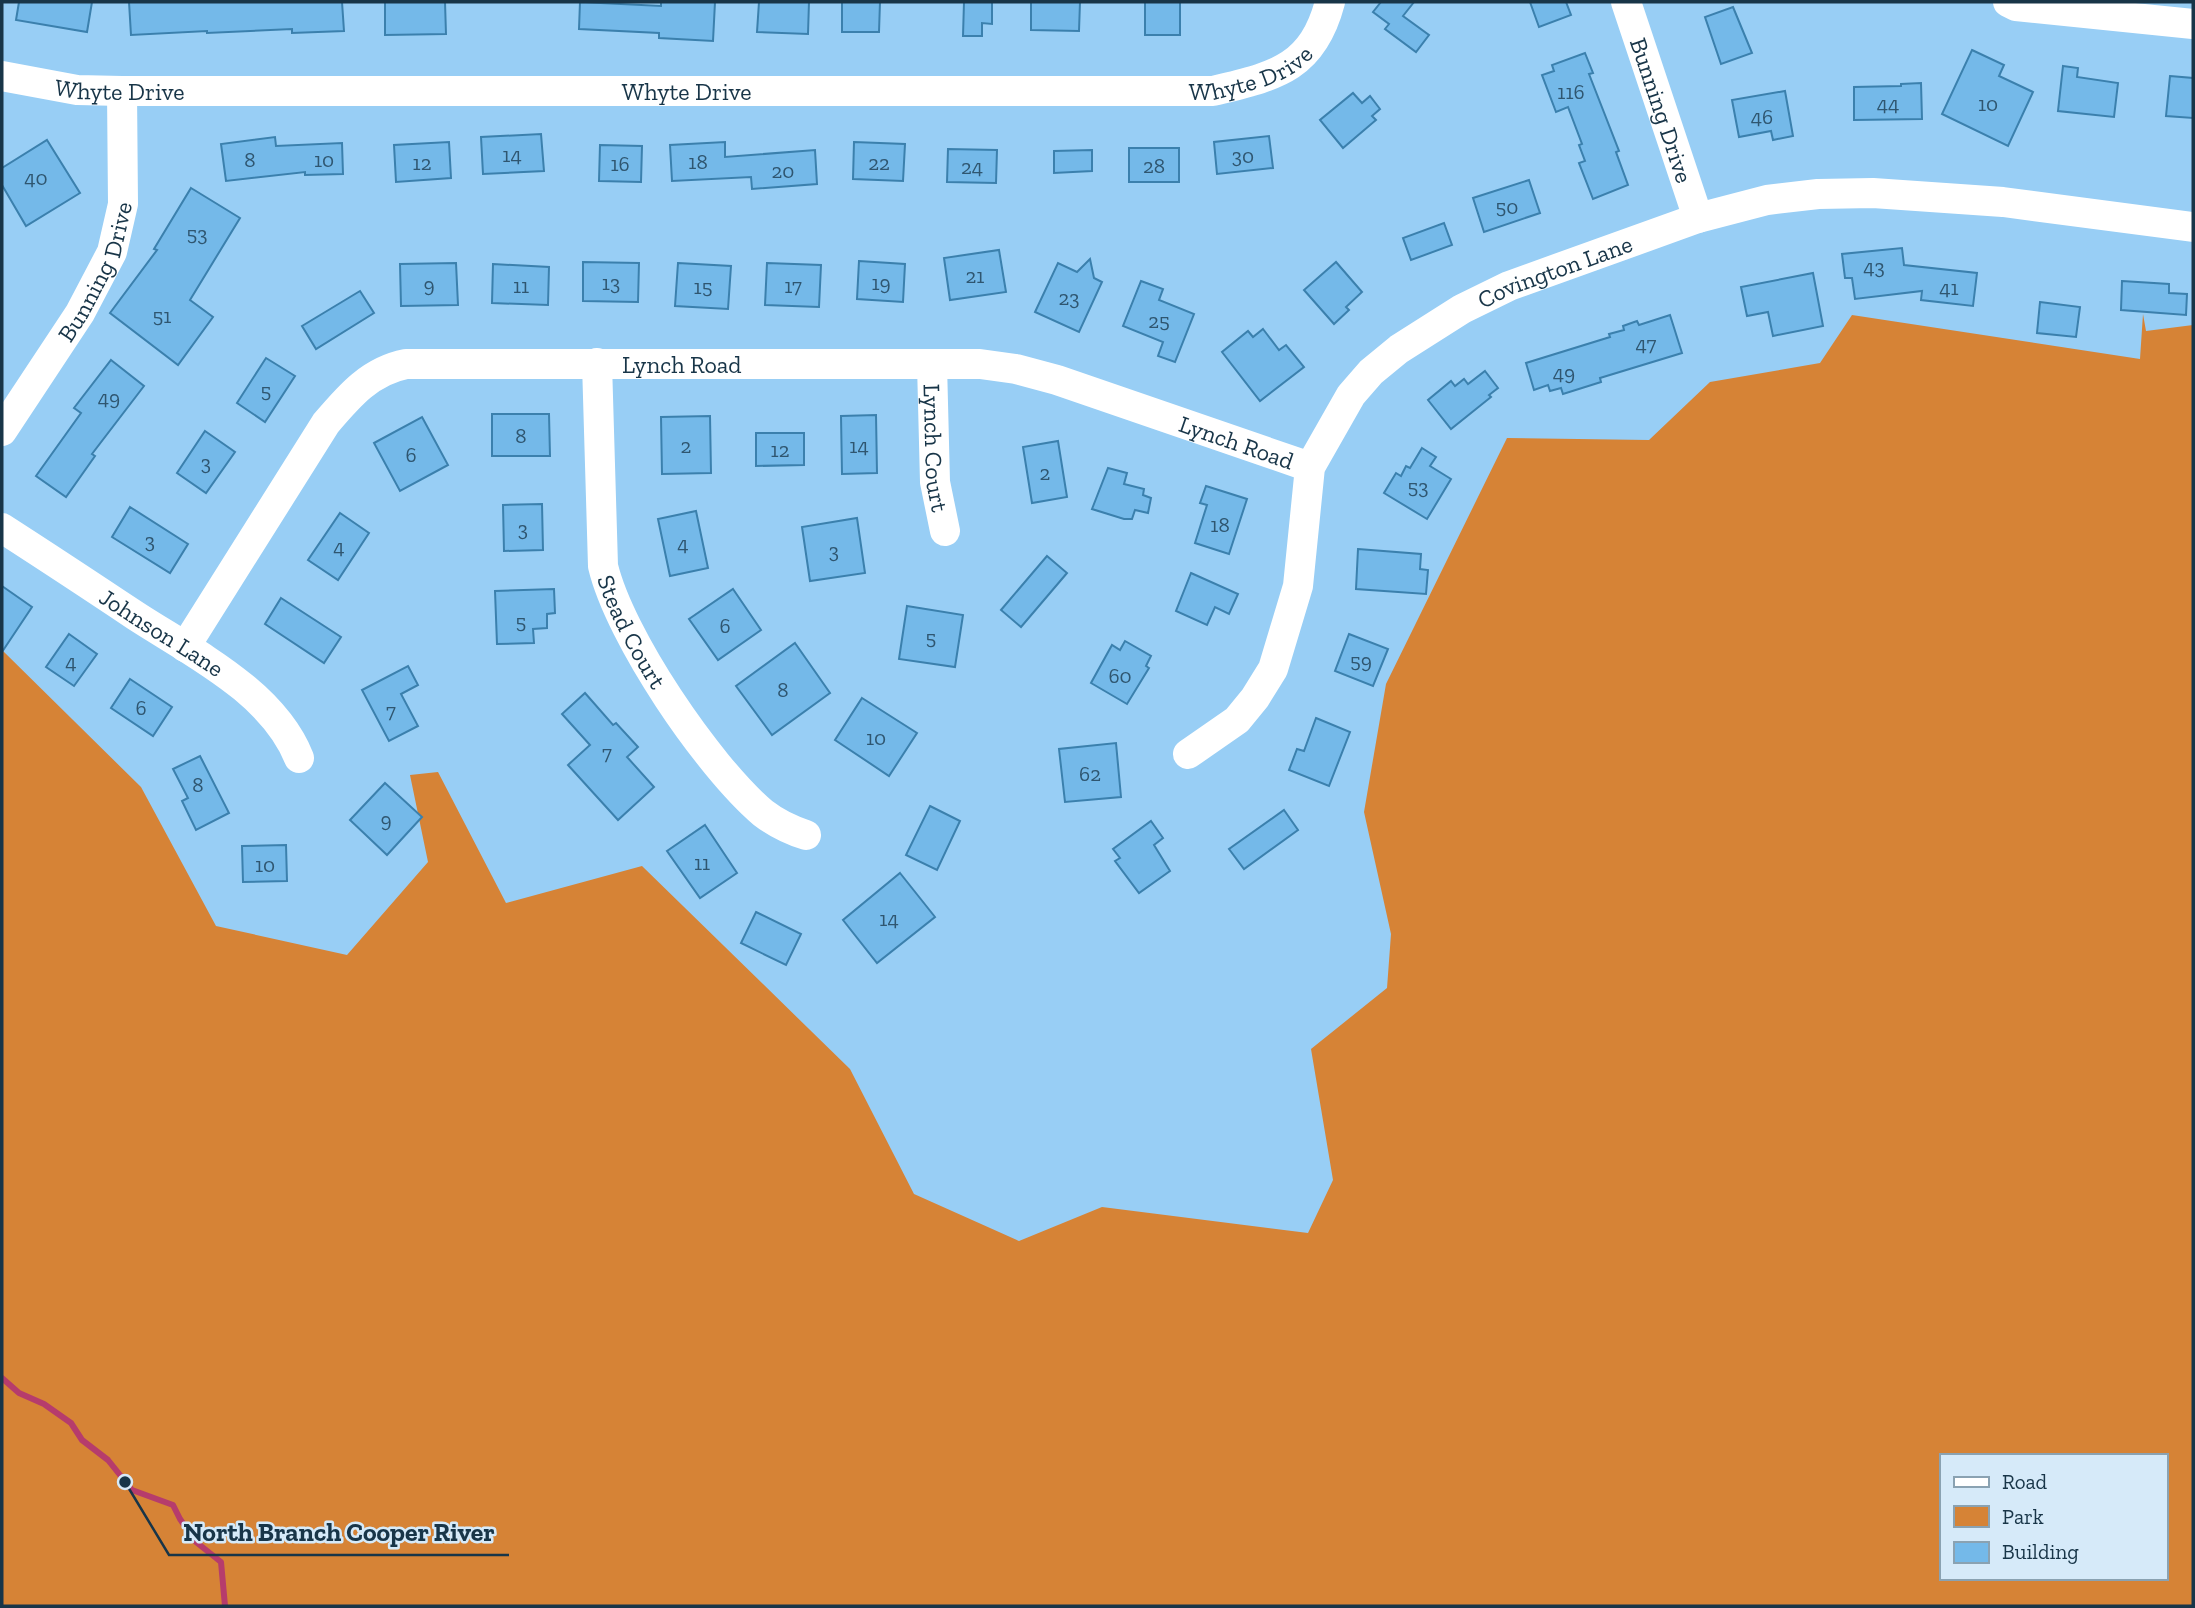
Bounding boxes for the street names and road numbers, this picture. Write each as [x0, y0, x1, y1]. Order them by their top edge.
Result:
street label: Bunning Drive [1624, 34, 1700, 186]
street label: Whyte Drive [1189, 39, 1318, 106]
street label: Whyte Drive [53, 72, 185, 106]
street label: Whyte Drive [622, 77, 752, 106]
street label: Bunning Drive [51, 199, 138, 347]
street label: Covington Lane [1472, 228, 1636, 314]
street label: Lynch Road [622, 350, 742, 379]
street label: Lynch Court [918, 384, 955, 514]
street label: Lynch Road [1175, 409, 1298, 475]
street label: Stead Court [592, 571, 673, 694]
street label: Johnson Lane [94, 582, 230, 683]

